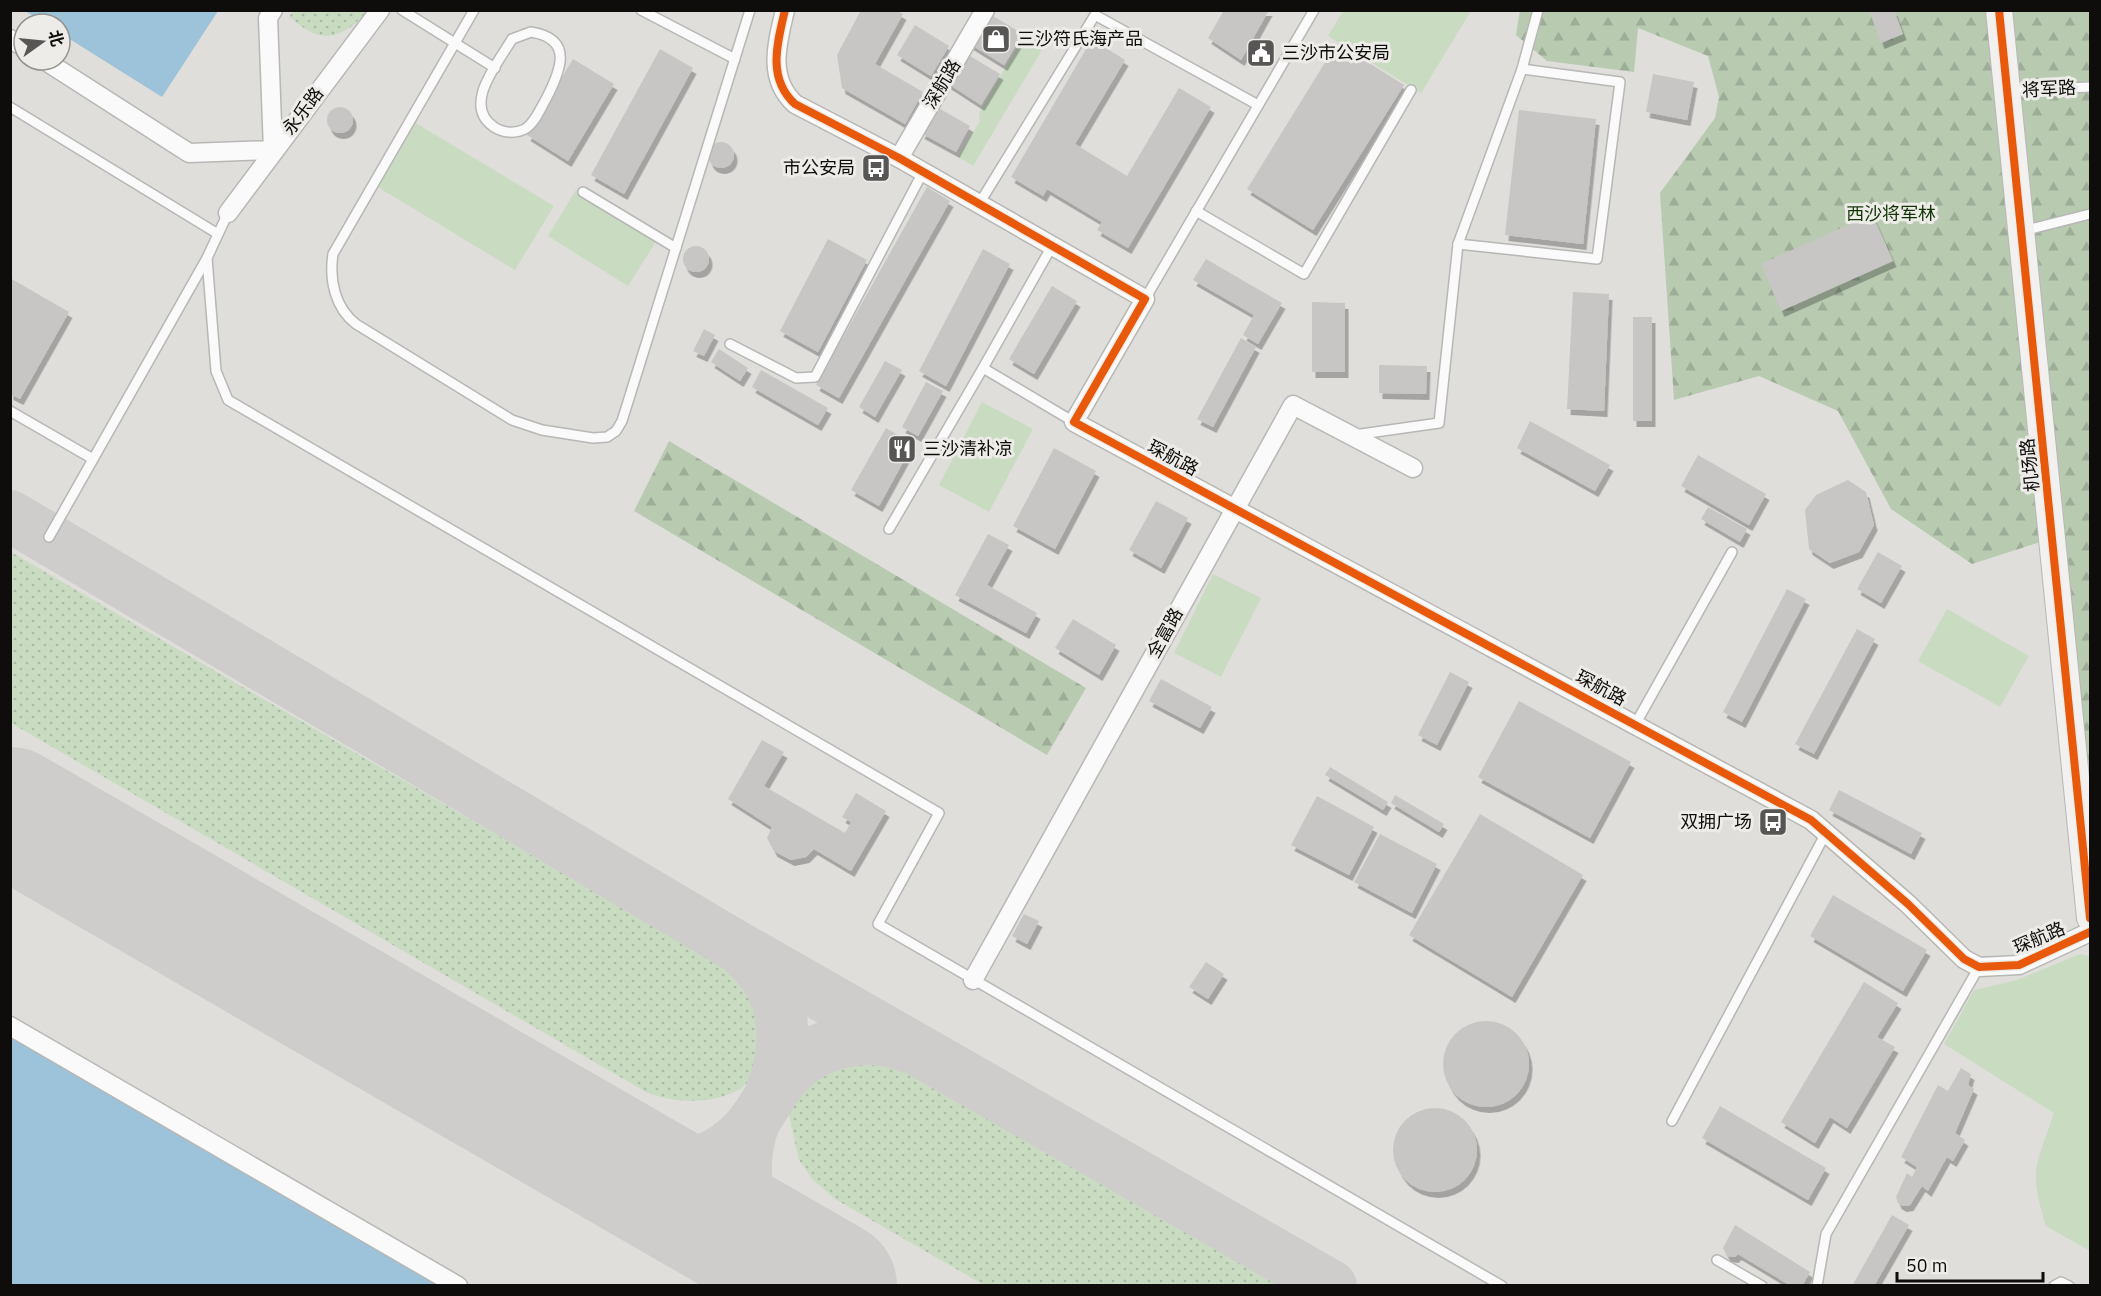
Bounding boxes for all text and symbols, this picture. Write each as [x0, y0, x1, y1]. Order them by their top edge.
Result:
north arrow [12, 12, 72, 72]
shop icon: 三沙符氏海产品 [980, 23, 1012, 55]
place label: 三沙符氏海产品 [1017, 27, 1143, 50]
text: 北 [45, 28, 68, 48]
public building icon: 三沙市公安局 [1245, 37, 1277, 69]
place label: 三沙市公安局 [1282, 41, 1390, 64]
street label: 深航路 [918, 55, 965, 113]
street label: 将军路 [2021, 76, 2077, 101]
street label: 永乐路 [277, 82, 328, 139]
bus stop icon: 市公安局 [860, 152, 892, 184]
place label: 市公安局 [783, 156, 855, 179]
park label: 西沙将军林 [1846, 202, 1936, 225]
restaurant icon: 三沙清补凉 [886, 433, 918, 465]
street label: 琛航路 [1144, 435, 1202, 480]
place label: 三沙清补凉 [923, 437, 1013, 460]
street label: 机场路 [2015, 437, 2044, 493]
street label: 全富路 [1141, 604, 1188, 662]
street label: 琛航路 [1572, 665, 1630, 710]
bus stop icon: 双拥广场 [1757, 806, 1789, 838]
place label: 双拥广场 [1680, 810, 1752, 833]
street label: 琛航路 [2009, 916, 2068, 959]
scale bar [1897, 1245, 2042, 1283]
text: 50 m [1906, 1254, 1948, 1277]

